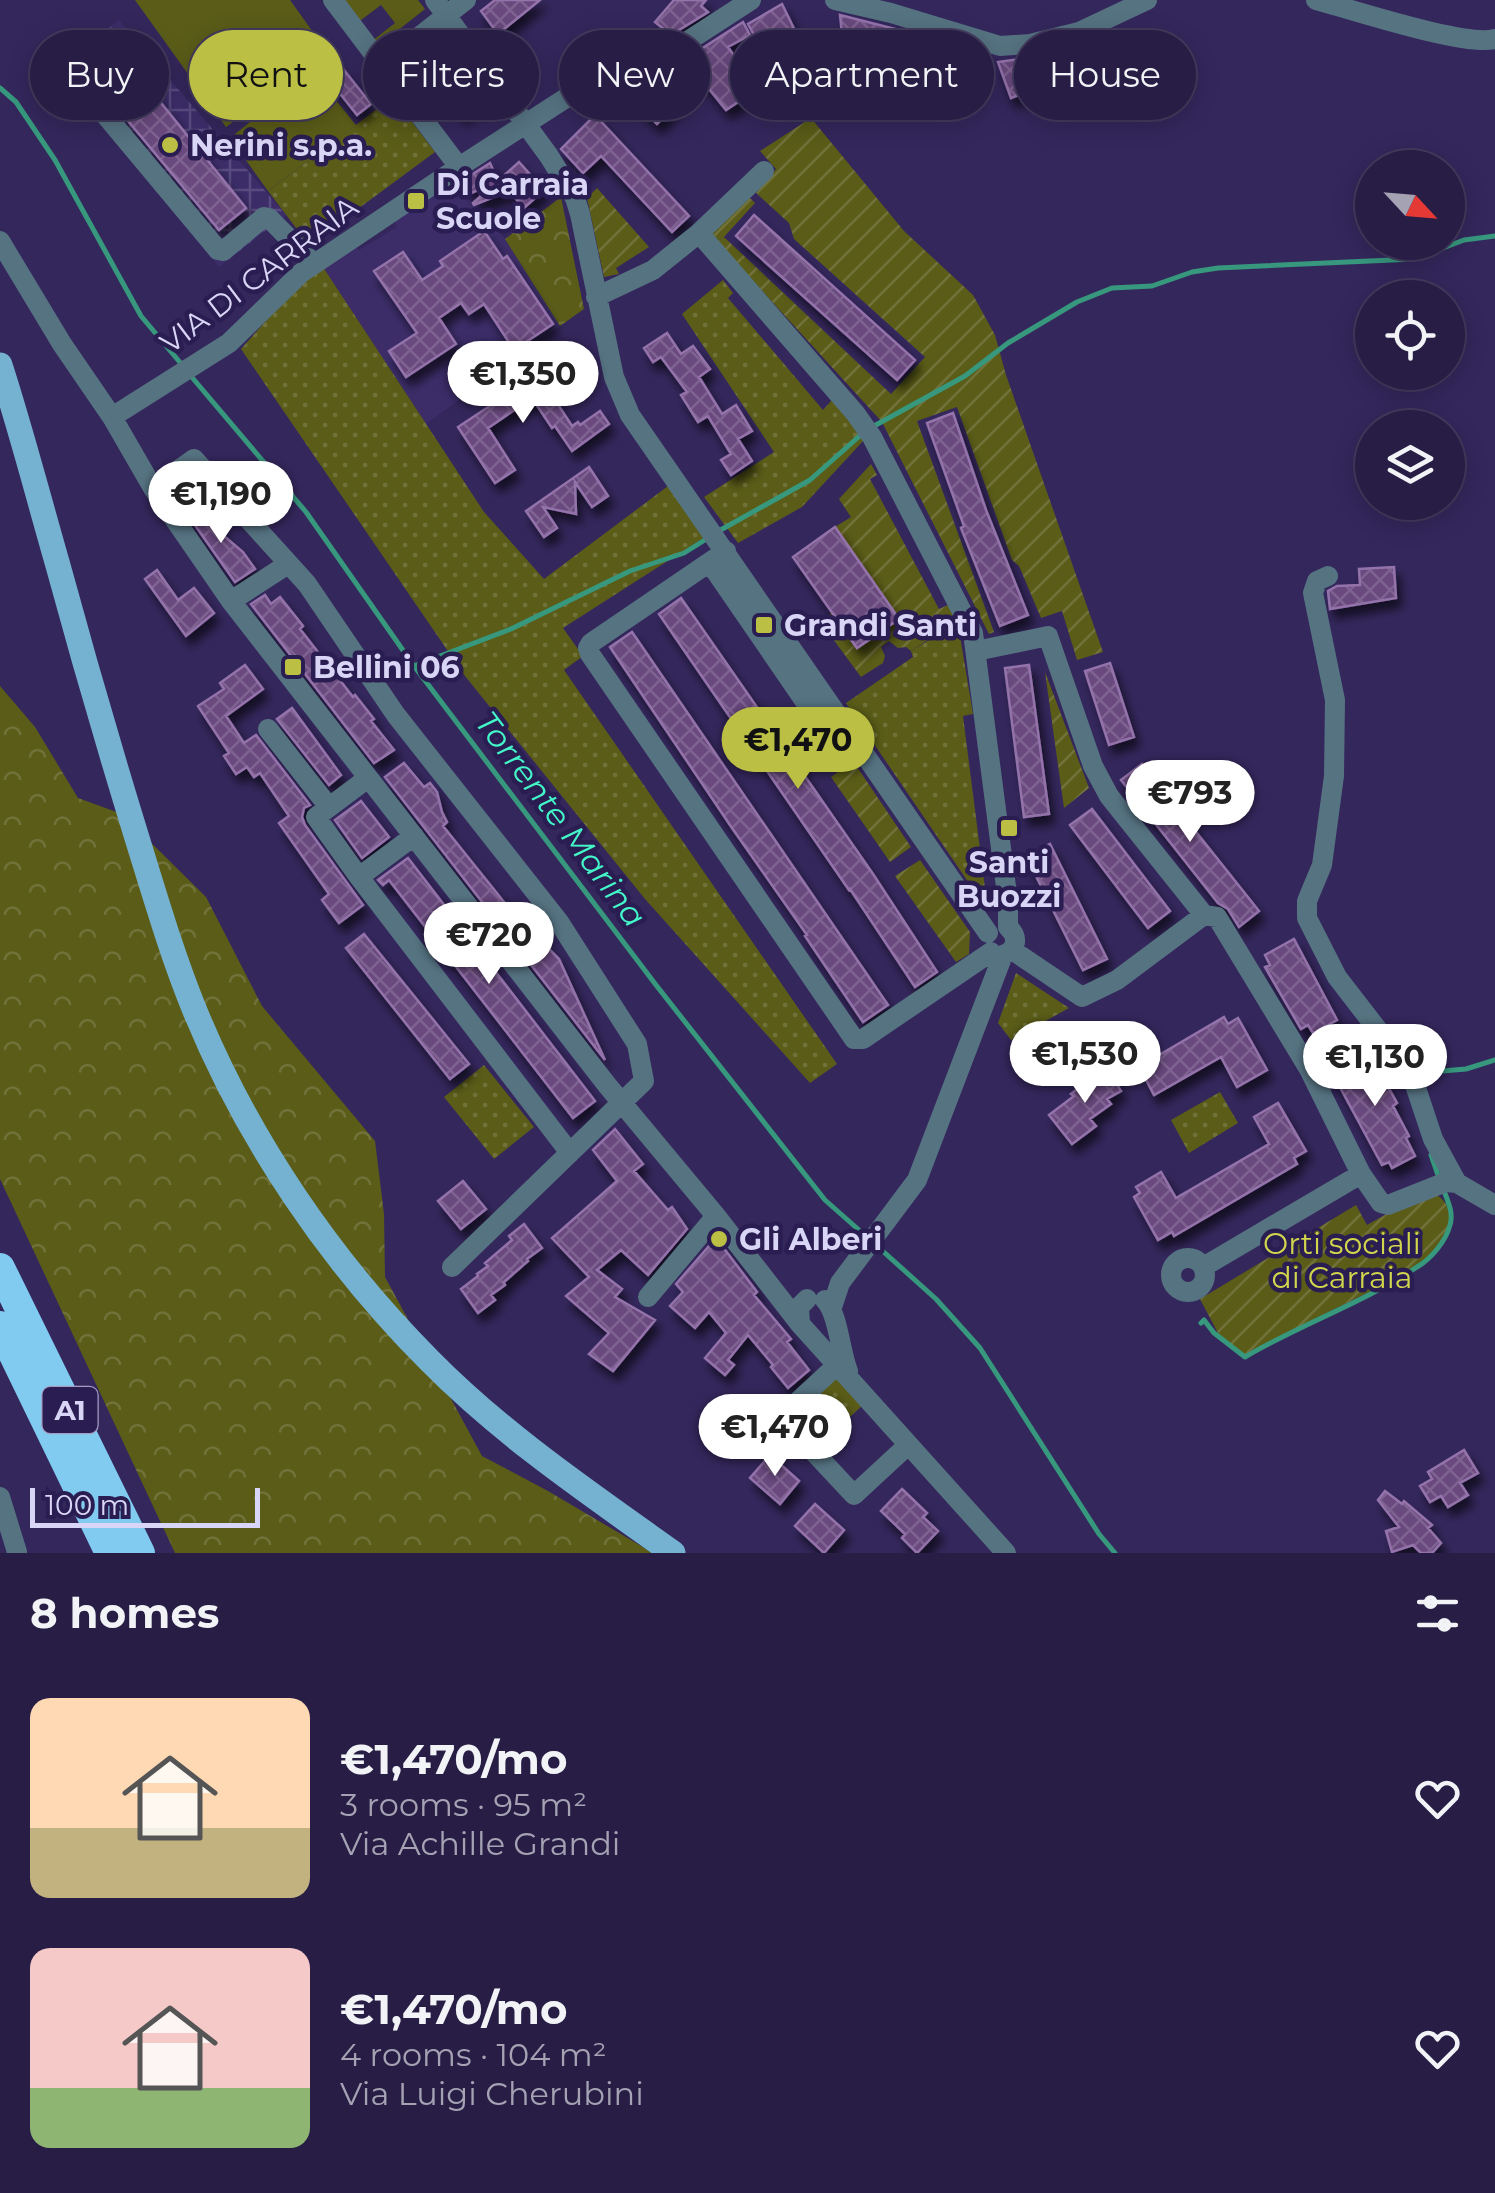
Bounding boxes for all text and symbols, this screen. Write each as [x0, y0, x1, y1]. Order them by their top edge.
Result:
chip: Buy [30, 30, 169, 120]
chip: Rent [189, 30, 343, 120]
chip: Filters [363, 30, 539, 120]
chip: New [559, 30, 710, 120]
chip: Apartment [730, 30, 994, 120]
chip: House [1014, 30, 1196, 120]
place label: Nerini s.p.a. [190, 127, 372, 164]
marker: Nerini s.p.a. [159, 134, 181, 156]
north arrow [1355, 150, 1465, 260]
map controls [1355, 150, 1465, 520]
place label: Di Carraia Scuole [436, 166, 589, 237]
street label: VIA DI CARRAIA [153, 188, 366, 361]
marker: Di Carraia Scuole [405, 190, 427, 212]
button: locate [1355, 280, 1465, 390]
pin: €1,350 [442, 341, 604, 426]
text: €1,350 [470, 354, 576, 393]
button: layers [1355, 410, 1465, 520]
pin: €1,190 [140, 461, 302, 546]
text: €1,190 [170, 474, 272, 513]
place label: Grandi Santi [784, 607, 977, 644]
marker: Grandi Santi [753, 614, 775, 636]
place label: Bellini 06 [313, 649, 460, 686]
marker: Bellini 06 [282, 656, 304, 678]
water label: Torrente Marina [467, 704, 655, 934]
pin: €1,470 [717, 707, 879, 792]
text: €1,470 [744, 720, 852, 759]
pin: €793 [1131, 760, 1249, 845]
text: €793 [1148, 773, 1232, 812]
marker: Santi Buozzi [998, 817, 1020, 839]
place label: Santi Buozzi [957, 844, 1061, 915]
pin: €720 [430, 902, 548, 987]
text: €720 [446, 915, 532, 954]
pin: €1,530 [1004, 1021, 1166, 1106]
pin: €1,130 [1294, 1024, 1456, 1109]
text: €1,530 [1032, 1034, 1138, 1073]
text: €1,130 [1325, 1037, 1425, 1076]
place label: Gli Alberi [739, 1221, 882, 1258]
park label: Orti sociali di Carraia [1263, 1225, 1421, 1296]
marker: Gli Alberi [708, 1228, 730, 1250]
road number: A1 [42, 1387, 98, 1433]
pin: €1,470 [694, 1394, 856, 1479]
text: €1,470 [721, 1407, 829, 1446]
scale bar [30, 1483, 260, 1528]
text: 100 m [45, 1488, 129, 1522]
icon: filters [1410, 1586, 1465, 1641]
text: 8 homes [30, 1587, 219, 1639]
text: €1,470/mo [340, 1733, 568, 1785]
icon: home [110, 1738, 230, 1858]
icon: heart [1410, 1771, 1465, 1826]
text: 3 rooms · 95 m² [340, 1785, 587, 1824]
text: Via Achille Grandi [340, 1824, 620, 1863]
text: €1,470/mo [340, 1983, 568, 2035]
icon: home [110, 1988, 230, 2108]
icon: heart [1410, 2021, 1465, 2076]
text: 4 rooms · 104 m² [340, 2035, 606, 2074]
text: Via Luigi Cherubini [340, 2074, 644, 2113]

